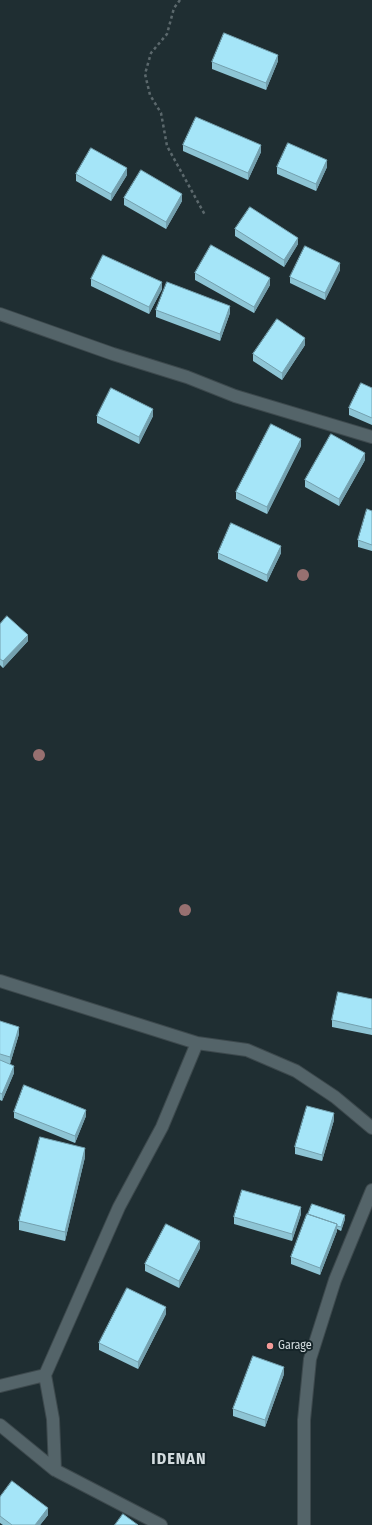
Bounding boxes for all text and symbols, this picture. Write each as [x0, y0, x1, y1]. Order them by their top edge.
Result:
place label: Garage [278, 1339, 312, 1353]
marker: Garage [265, 1341, 275, 1351]
district label: IDENAN [151, 1450, 207, 1470]

